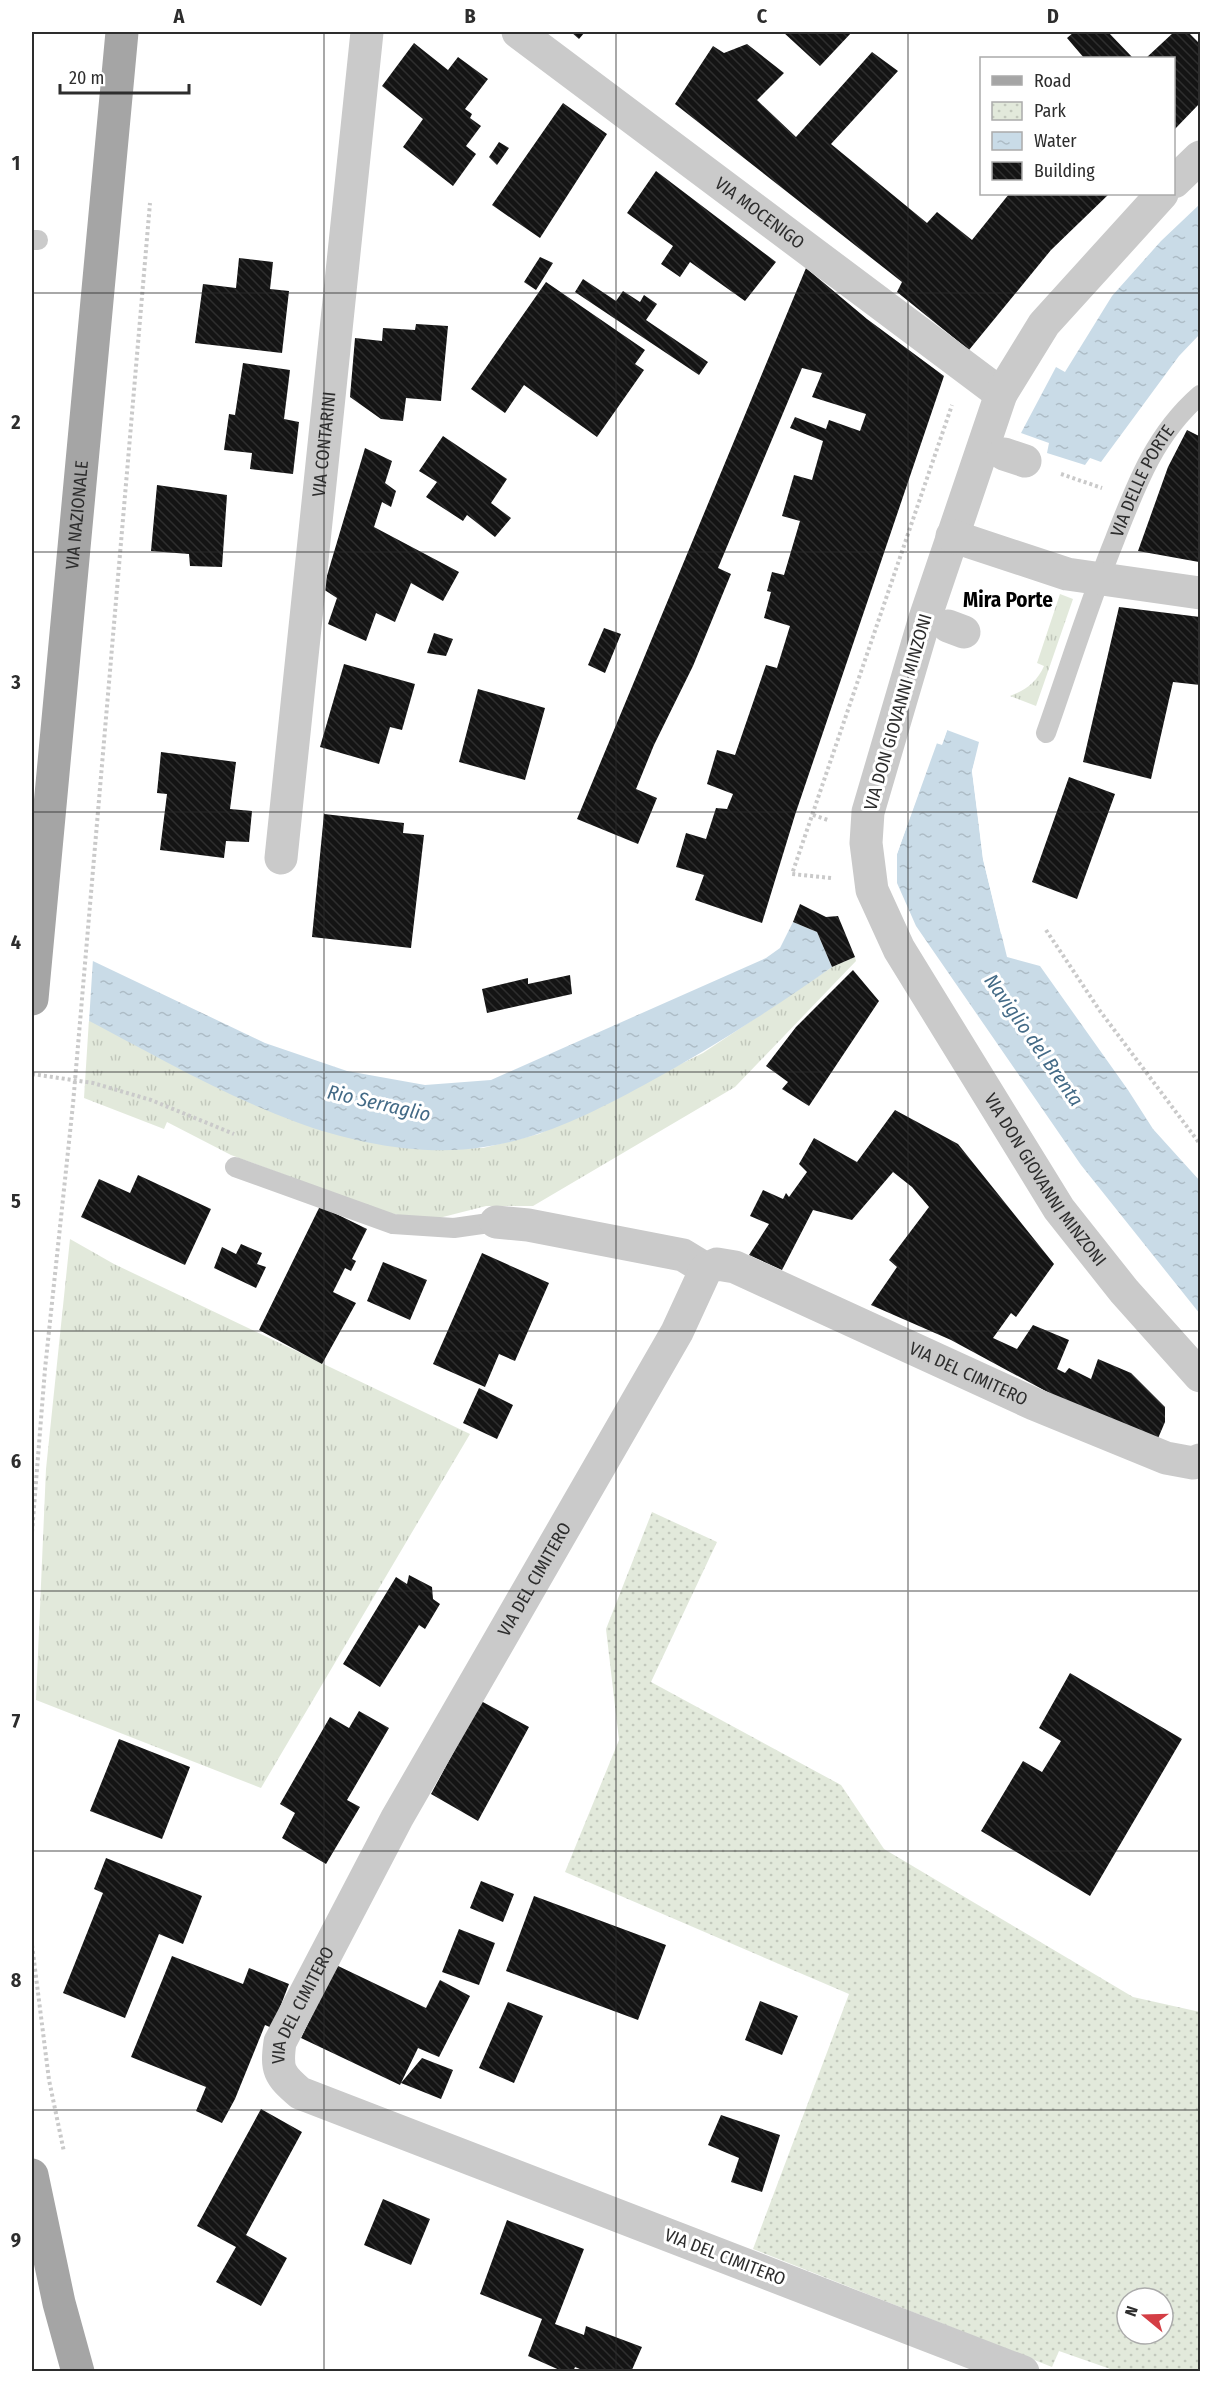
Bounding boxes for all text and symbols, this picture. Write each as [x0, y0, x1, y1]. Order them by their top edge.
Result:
text: A [173, 4, 186, 28]
text: B [464, 4, 476, 28]
text: C [757, 4, 768, 28]
text: D [1047, 4, 1059, 28]
scale bar [60, 57, 189, 95]
legend [980, 57, 1175, 195]
text: 20 m [69, 67, 104, 89]
text: Road [1034, 70, 1071, 92]
text: Park [1034, 100, 1067, 122]
text: Water [1034, 130, 1077, 152]
text: 1 [12, 151, 20, 175]
text: Building [1034, 160, 1095, 182]
street label: VIA MOCENIGO [710, 172, 809, 254]
street label: VIA CONTARINI [308, 391, 340, 498]
text: 2 [10, 410, 21, 434]
street label: VIA DELLE PORTE [1106, 421, 1179, 540]
street label: VIA NAZIONALE [61, 460, 93, 571]
district label: Mira Porte [963, 587, 1053, 613]
street label: VIA DON GIOVANNI MINZONI [859, 611, 937, 813]
text: 3 [10, 670, 21, 694]
text: 4 [11, 930, 21, 954]
water label: Naviglio del Brenta [979, 969, 1089, 1111]
water label: Rio Serraglio [325, 1079, 433, 1127]
street label: VIA DON GIOVANNI MINZONI [979, 1089, 1111, 1270]
text: 5 [11, 1189, 21, 1213]
street label: VIA DEL CIMITERO [906, 1337, 1031, 1411]
text: 6 [11, 1449, 21, 1473]
street label: VIA DEL CIMITERO [493, 1518, 576, 1640]
text: 7 [12, 1709, 21, 1733]
street label: VIA DEL CIMITERO [267, 1943, 339, 2064]
text: 8 [11, 1968, 22, 1992]
street label: VIA DEL CIMITERO [661, 2224, 789, 2290]
text: 9 [11, 2228, 21, 2252]
north arrow [1115, 2286, 1175, 2346]
text: N [1121, 2304, 1142, 2319]

